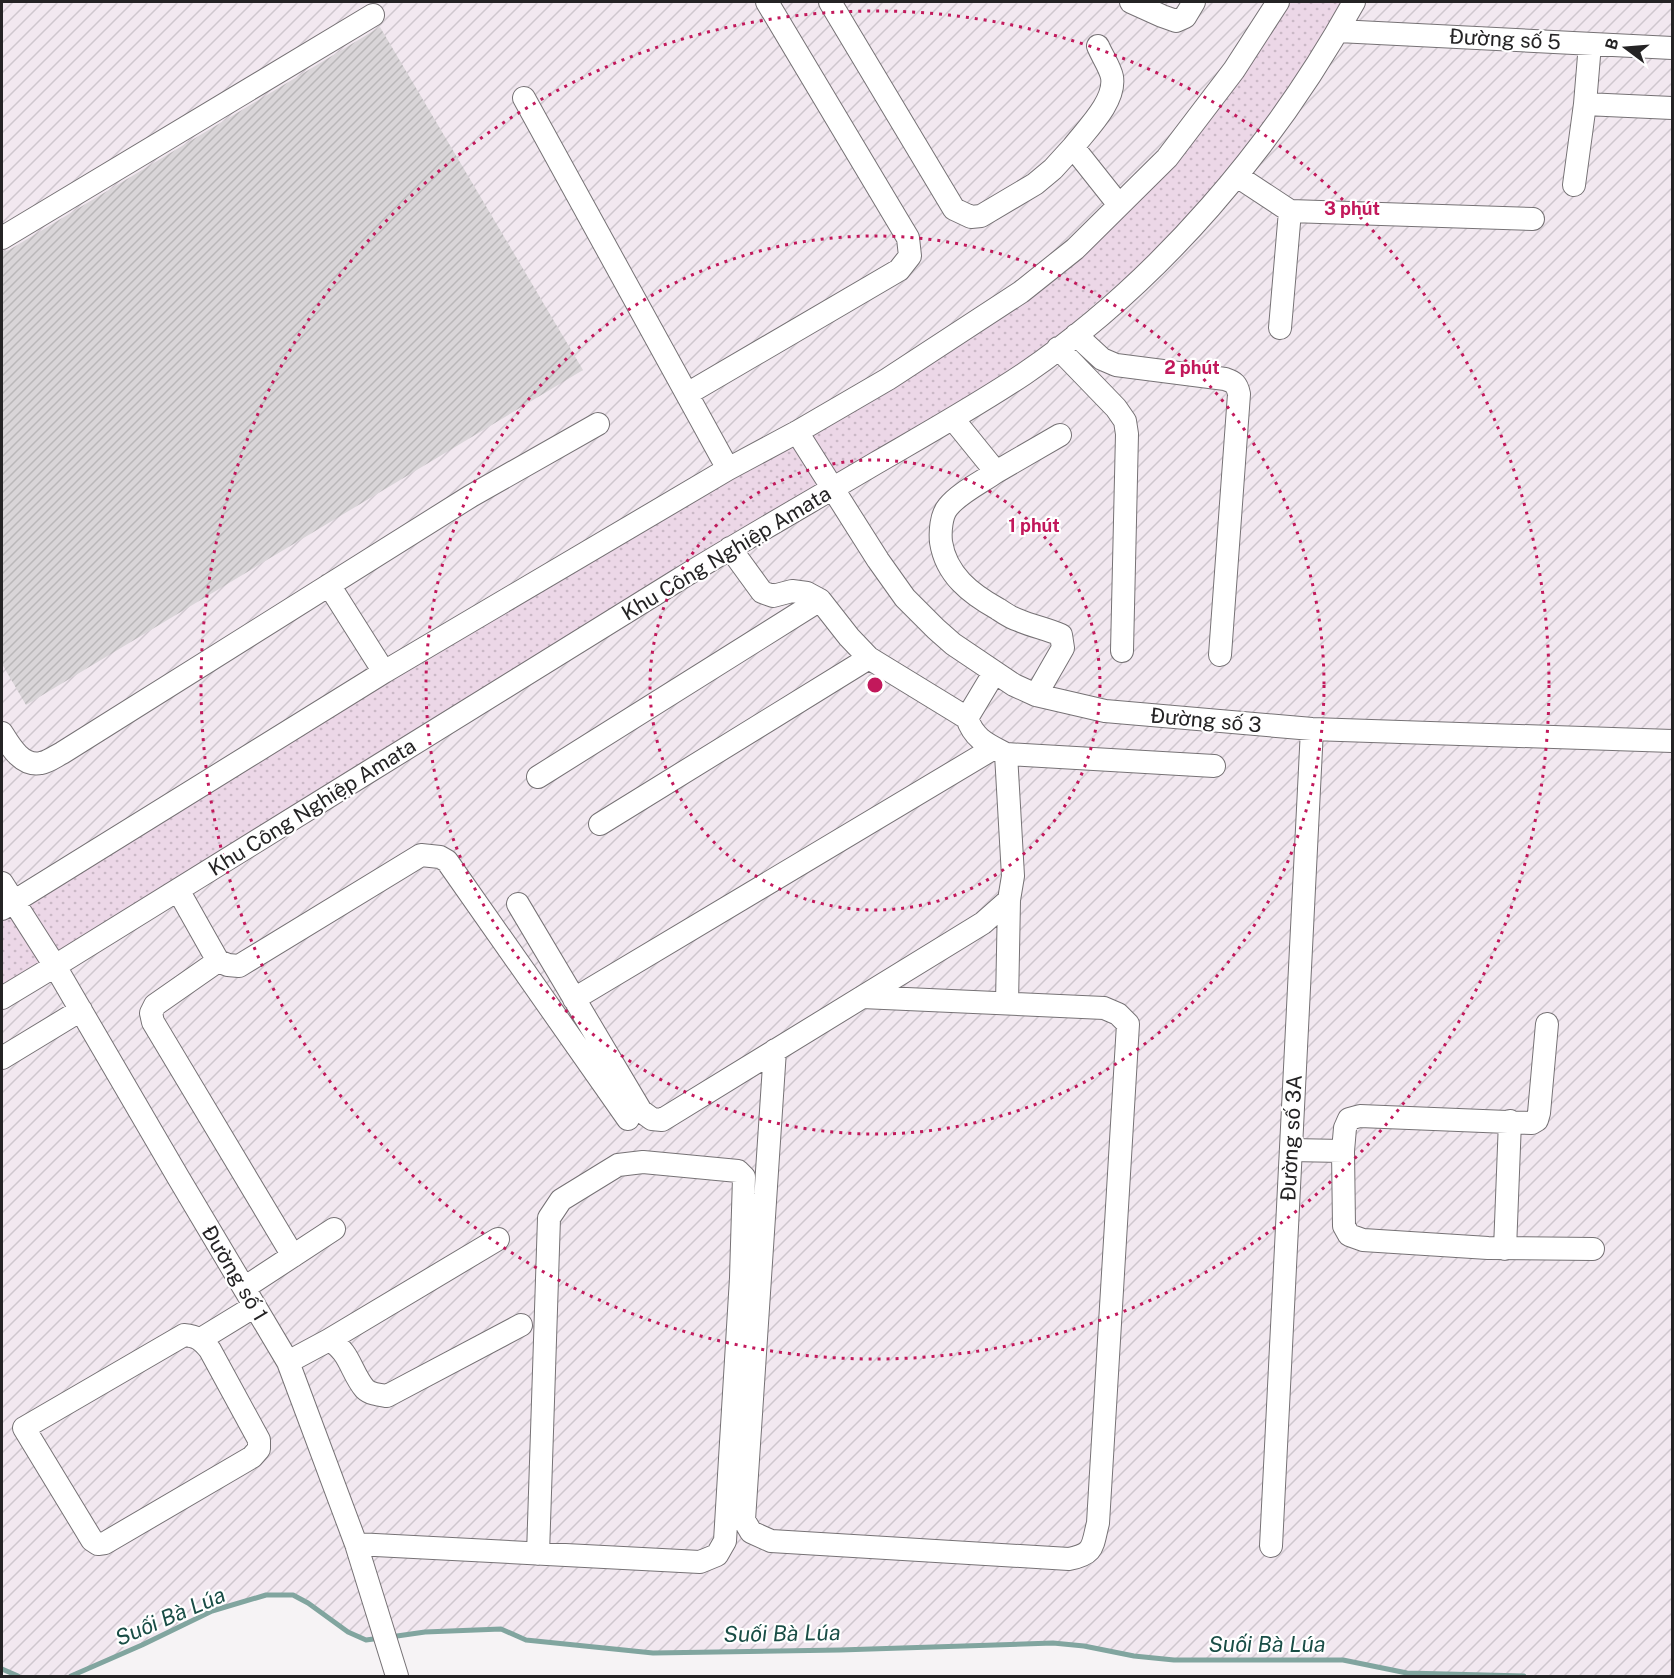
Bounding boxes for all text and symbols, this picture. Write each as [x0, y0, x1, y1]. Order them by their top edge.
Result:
north arrow [1596, 18, 1656, 78]
street label: Đường số 5 [1448, 24, 1562, 54]
text: B [1601, 36, 1623, 52]
text: 3 phút [1324, 198, 1380, 219]
text: 2 phút [1164, 357, 1220, 378]
street label: Khu Công Nghiệp Amata [617, 481, 835, 625]
text: 1 phút [1008, 515, 1060, 536]
centre of rings [865, 675, 885, 695]
street label: Đường số 3 [1149, 703, 1263, 737]
street label: Khu Công Nghiệp Amata [204, 733, 420, 881]
street label: Đường số 3A [1275, 1074, 1307, 1202]
street label: Đường số 1 [197, 1221, 273, 1325]
water label: Suối Bà Lúa [111, 1581, 229, 1651]
water label: Suối Bà Lúa [723, 1619, 841, 1647]
water label: Suối Bà Lúa [1208, 1631, 1326, 1657]

